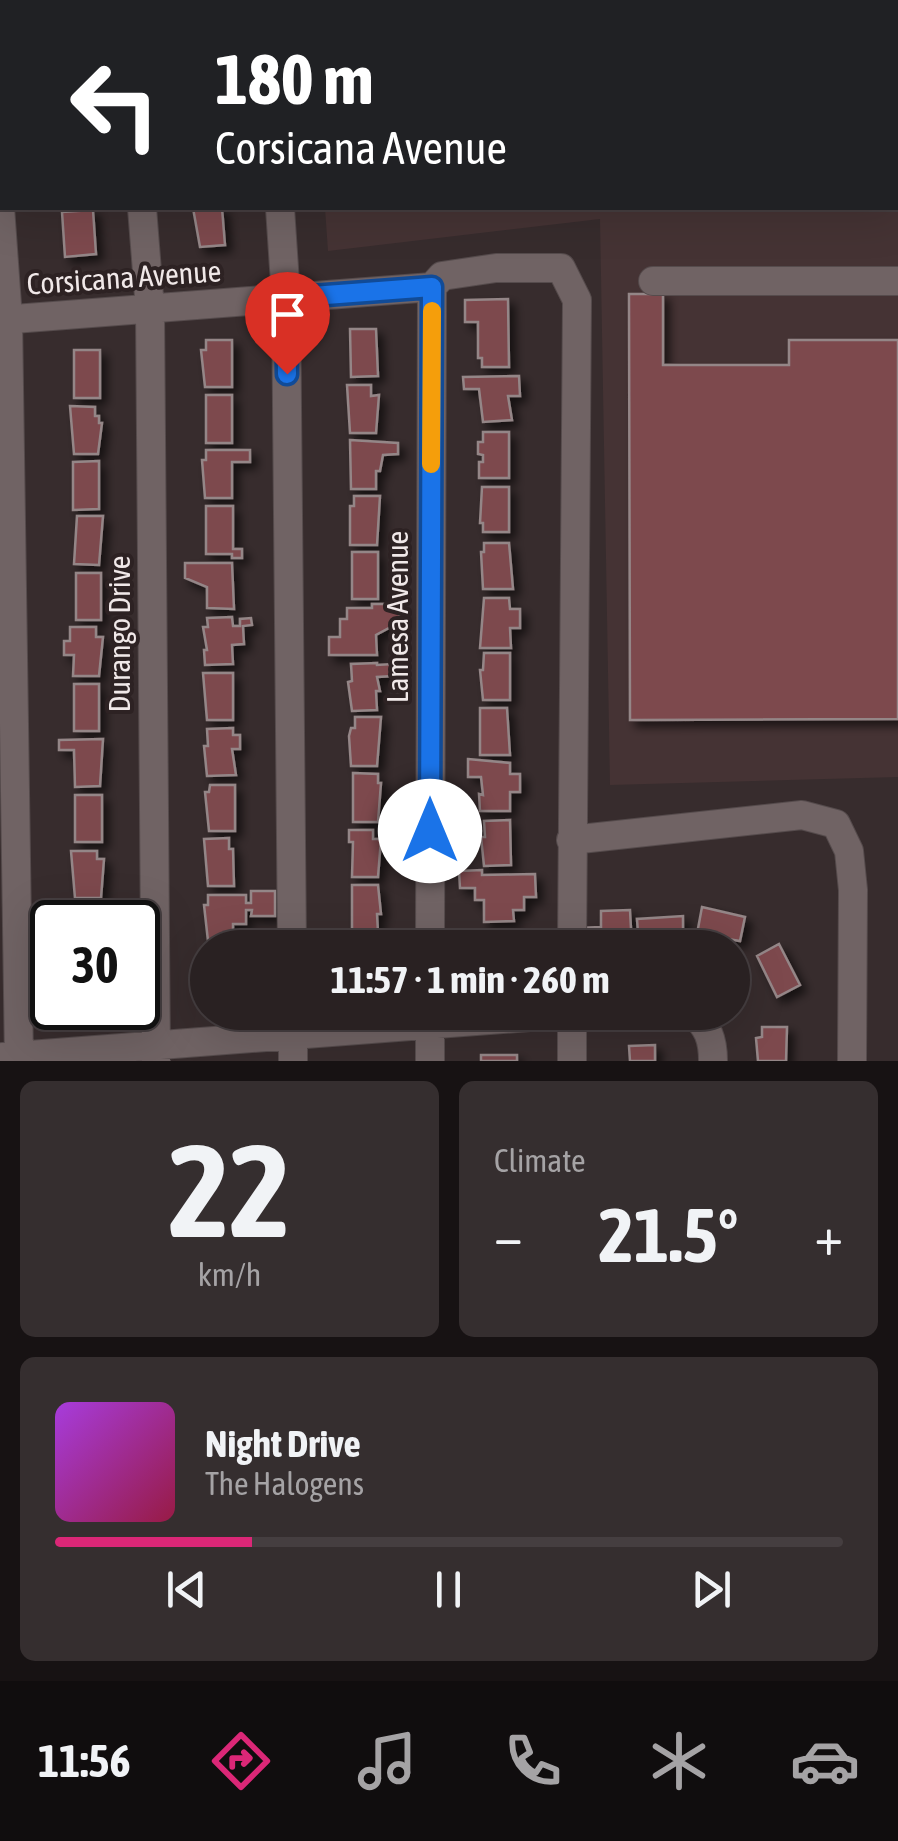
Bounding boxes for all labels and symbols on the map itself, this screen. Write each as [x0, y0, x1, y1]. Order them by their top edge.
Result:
street label: Corsicana Avenue [26, 253, 222, 301]
pin [245, 272, 330, 375]
street label: Lamesa Avenue [380, 531, 414, 703]
street label: Durango Drive [102, 556, 136, 712]
position arrow [378, 779, 482, 883]
speed limit sign: 30 [30, 900, 160, 1030]

